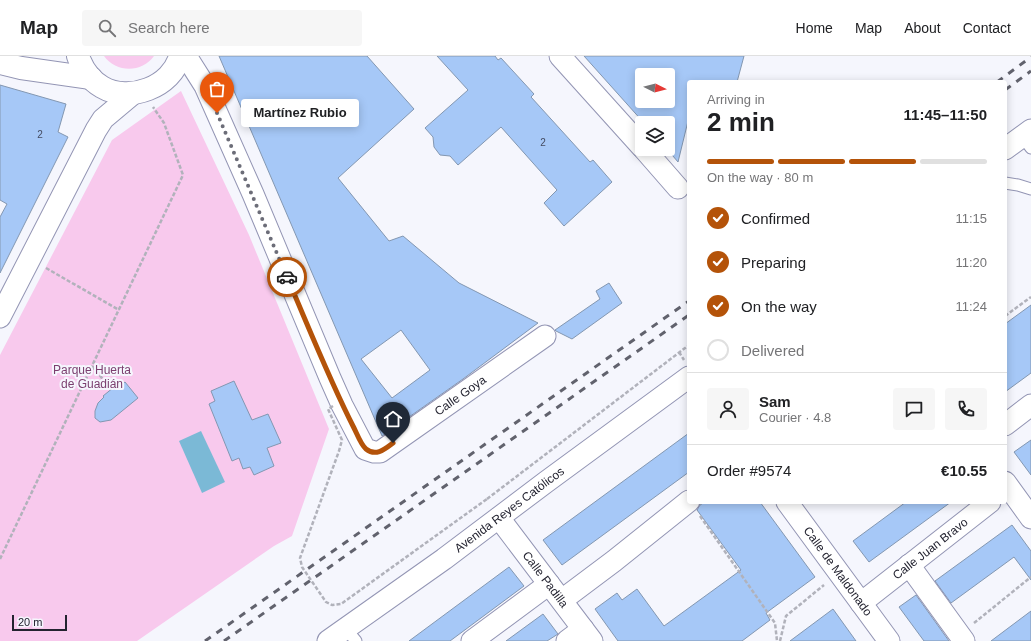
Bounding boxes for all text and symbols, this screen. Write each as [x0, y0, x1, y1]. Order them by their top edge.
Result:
search box [82, 10, 362, 46]
text: Map [20, 17, 58, 38]
icon: search [96, 17, 118, 39]
text: Search here [128, 19, 210, 36]
text: Home [796, 20, 833, 36]
text: Map [855, 20, 882, 36]
text: About [904, 20, 941, 36]
text: Contact [963, 20, 1011, 36]
north arrow [635, 68, 675, 108]
map controls [635, 68, 675, 156]
pin [200, 72, 234, 113]
icon: bag [206, 78, 228, 100]
text: Arriving in [707, 92, 765, 107]
callout: Martínez Rubio [241, 99, 359, 127]
text: Martínez Rubio [253, 105, 347, 120]
text: 11:45–11:50 [904, 106, 987, 123]
text: 2 min [707, 107, 775, 137]
button: layers [635, 116, 675, 156]
house number: 2 [37, 129, 43, 140]
house number: 2 [540, 137, 546, 148]
text: On the way · 80 m [707, 170, 813, 185]
icon: check [707, 207, 729, 229]
text: Confirmed [741, 210, 810, 227]
text: 11:15 [955, 211, 987, 226]
icon: check [707, 251, 729, 273]
text: Preparing [741, 254, 806, 271]
text: 11:20 [955, 255, 987, 270]
courier [267, 257, 307, 297]
icon: car [276, 266, 298, 288]
icon: check [707, 295, 729, 317]
text: On the way [741, 298, 817, 315]
text: 11:24 [955, 299, 987, 314]
text: Delivered [741, 342, 804, 359]
park label: Parque Huerta de Guadián [53, 363, 131, 391]
street label: Calle Goya [432, 373, 489, 418]
button: person [707, 388, 749, 430]
button: chat [893, 388, 935, 430]
button: phone [945, 388, 987, 430]
text: Sam [759, 393, 791, 410]
pin [376, 402, 410, 443]
icon: home [382, 408, 404, 430]
text: Courier · 4.8 [759, 410, 831, 425]
text: Order #9574 [707, 462, 791, 479]
text: €10.55 [941, 462, 987, 479]
street label: Avenida Reyes Católicos [452, 464, 567, 555]
street label: Calle Juan Bravo [890, 515, 971, 582]
street label: Calle de Maldonado [801, 524, 875, 619]
street label: Calle Padilla [520, 549, 571, 611]
scale bar [12, 613, 67, 632]
text: 20 m [18, 616, 42, 628]

